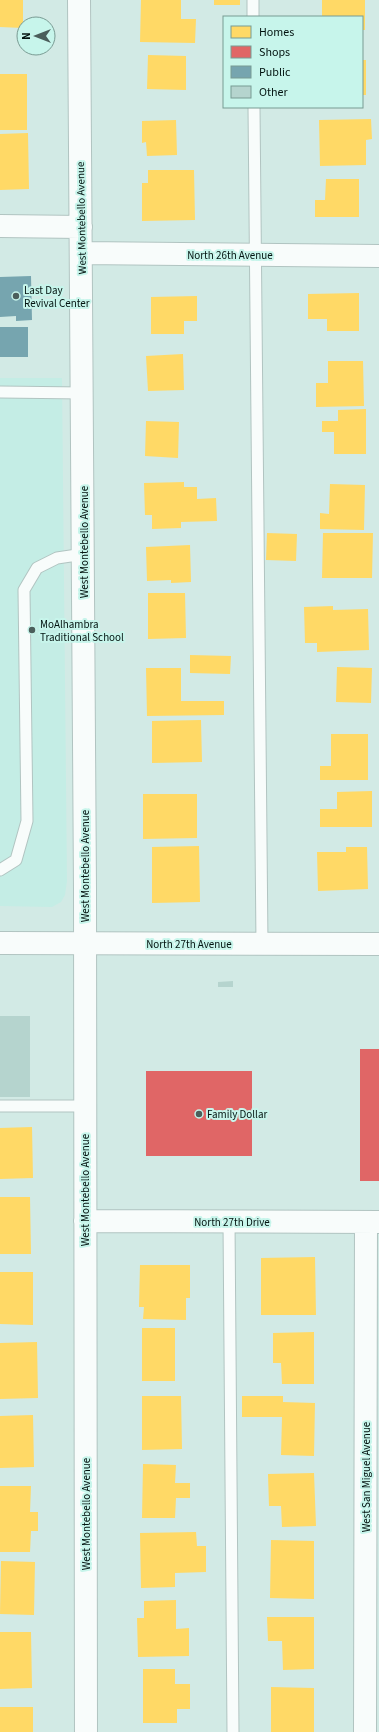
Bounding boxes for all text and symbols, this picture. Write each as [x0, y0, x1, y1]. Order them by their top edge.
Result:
north arrow [16, 16, 56, 56]
legend [223, 16, 363, 108]
text: Homes [259, 24, 294, 41]
text: N [19, 32, 34, 40]
text: Shops [259, 44, 290, 61]
text: Public [259, 64, 291, 81]
text: Other [259, 84, 289, 101]
street label: West Montebello Avenue [73, 161, 90, 274]
street label: North 26th Avenue [187, 248, 273, 263]
place label: Last Day Revival Center [24, 283, 90, 311]
marker: Last Day Revival Center [11, 291, 21, 301]
street label: West Montebello Avenue [77, 485, 92, 598]
place label: MoAlhambra Traditional School [40, 617, 124, 645]
marker: MoAlhambra Traditional School [27, 625, 37, 635]
street label: West Montebello Avenue [78, 809, 93, 922]
street label: North 27th Avenue [146, 937, 232, 952]
place label: Family Dollar [207, 1107, 267, 1122]
marker: Family Dollar [194, 1109, 204, 1119]
street label: West Montebello Avenue [78, 1133, 93, 1246]
street label: North 27th Drive [194, 1215, 270, 1230]
street label: West San Miguel Avenue [359, 1421, 374, 1532]
street label: West Montebello Avenue [79, 1457, 94, 1570]

